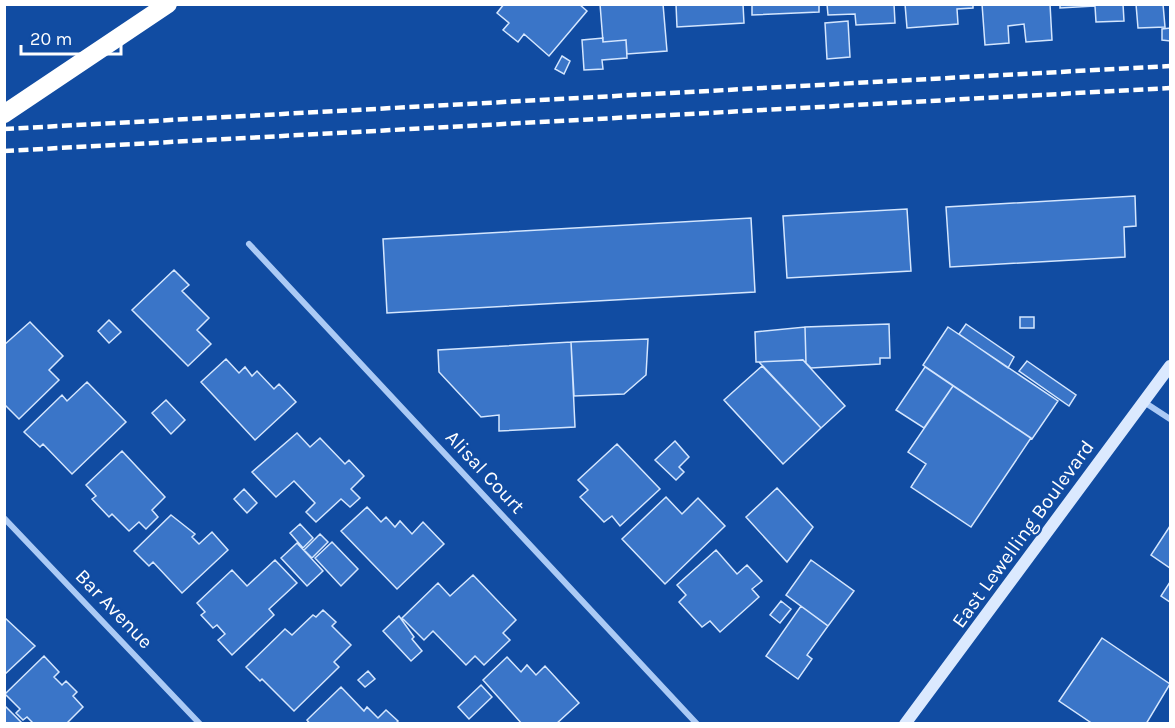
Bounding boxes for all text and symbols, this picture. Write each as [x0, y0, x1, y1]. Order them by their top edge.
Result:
scale bar [21, 18, 122, 56]
text: 20 m [30, 28, 72, 50]
street label: Alisal Court [441, 426, 530, 519]
street label: East Lewelling Boulevard [947, 436, 1099, 632]
street label: Bar Avenue [71, 565, 157, 653]

